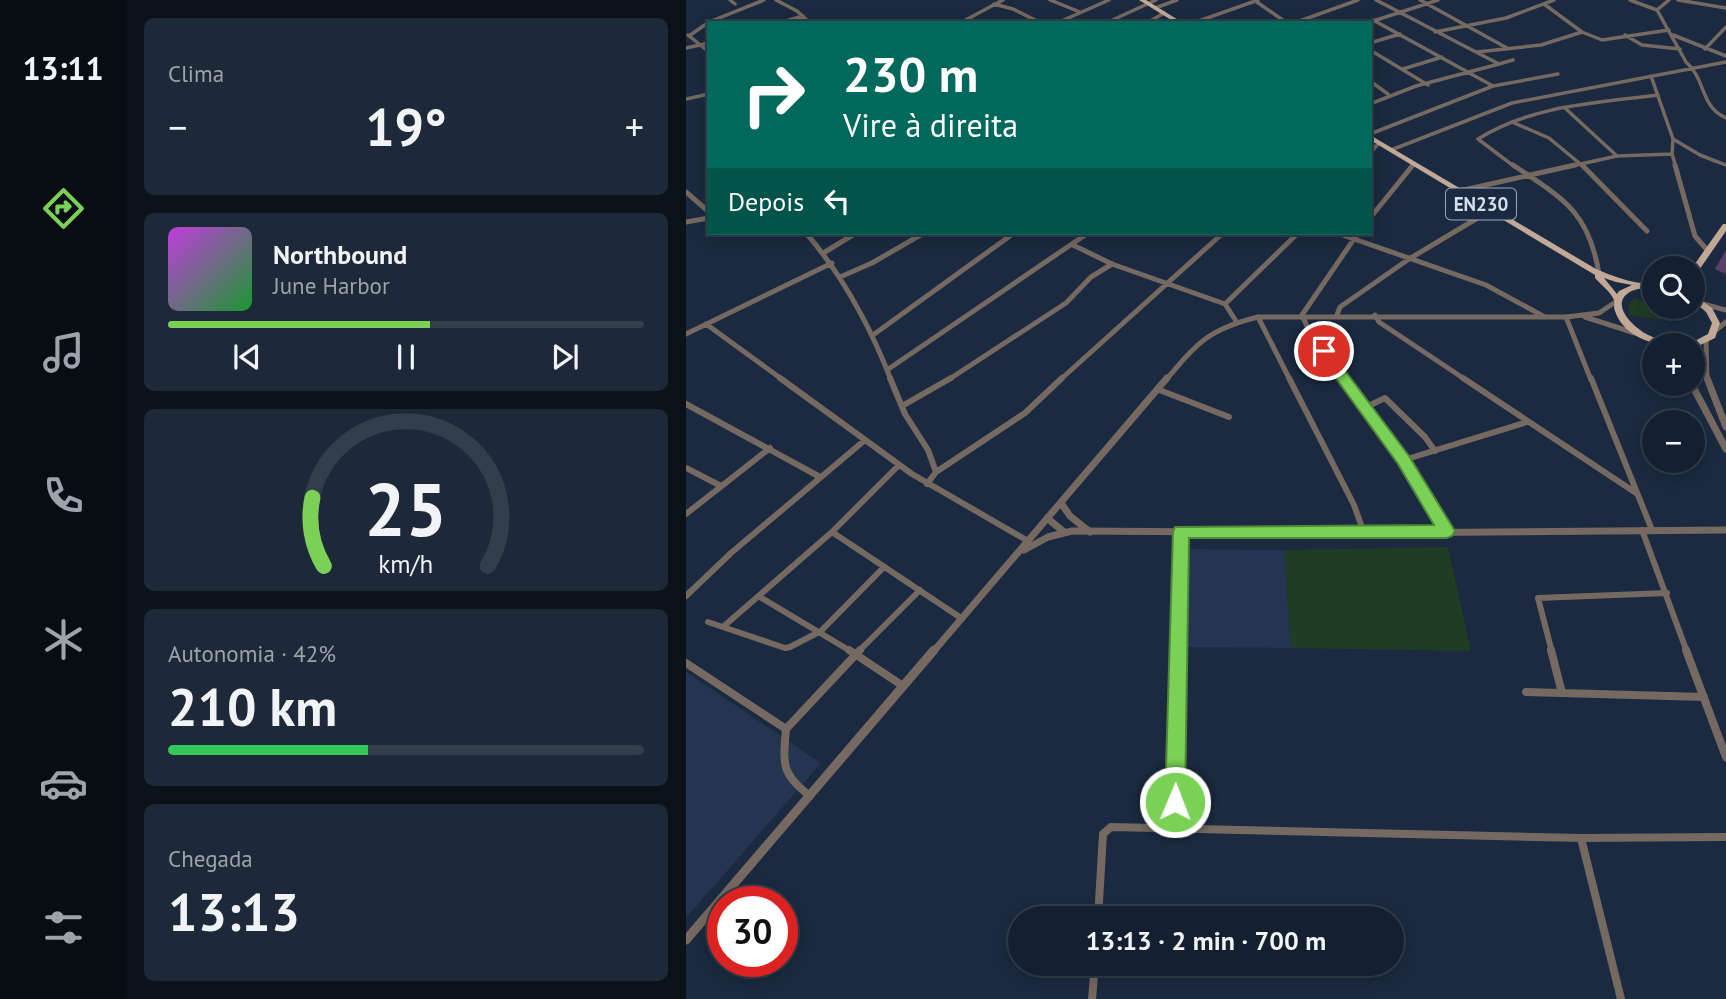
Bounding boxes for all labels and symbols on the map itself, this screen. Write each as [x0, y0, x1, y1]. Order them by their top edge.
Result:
road number: EN230 [1446, 188, 1516, 220]
pin [1294, 321, 1354, 381]
position arrow [1138, 765, 1212, 839]
speed limit sign: 30 [707, 886, 798, 977]

